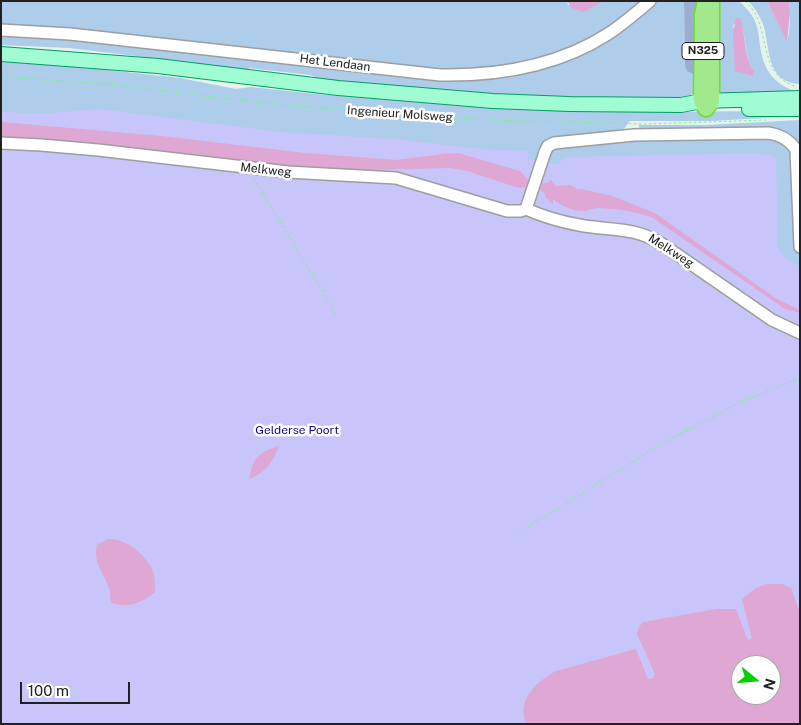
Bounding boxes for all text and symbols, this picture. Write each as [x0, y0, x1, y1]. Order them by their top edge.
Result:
road number: N325 [682, 42, 724, 59]
street label: Het Lendaan [299, 52, 371, 74]
street label: Ingenieur Molsweg [347, 103, 453, 125]
street label: Melkweg [240, 160, 292, 180]
street label: Melkweg [646, 231, 696, 271]
park label: Gelderse Poort [255, 423, 339, 437]
north arrow [731, 655, 781, 705]
scale bar [22, 672, 132, 704]
text: N [760, 677, 779, 692]
text: 100 m [28, 682, 69, 699]

